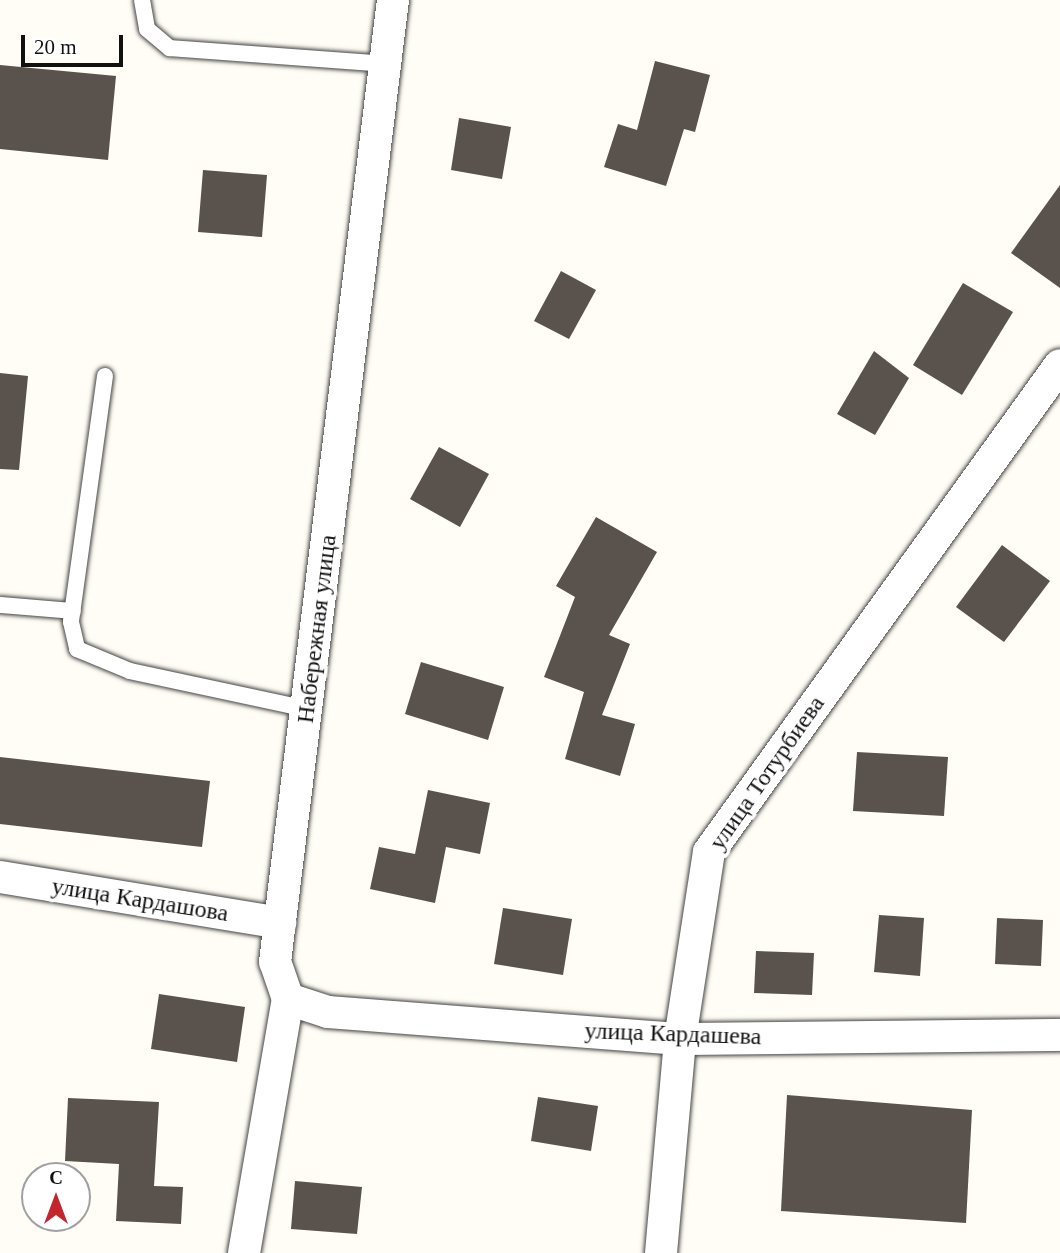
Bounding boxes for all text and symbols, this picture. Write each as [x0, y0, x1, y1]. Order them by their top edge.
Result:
scale bar [24, 21, 126, 65]
text: 20 m [34, 35, 77, 59]
street label: Набережная улица [291, 533, 343, 725]
street label: улица Тотурбиева [703, 690, 831, 856]
street label: улица Кардашова [50, 872, 230, 928]
street label: улица Кардашева [584, 1017, 762, 1051]
north arrow [21, 1162, 91, 1232]
text: С [49, 1167, 63, 1188]

